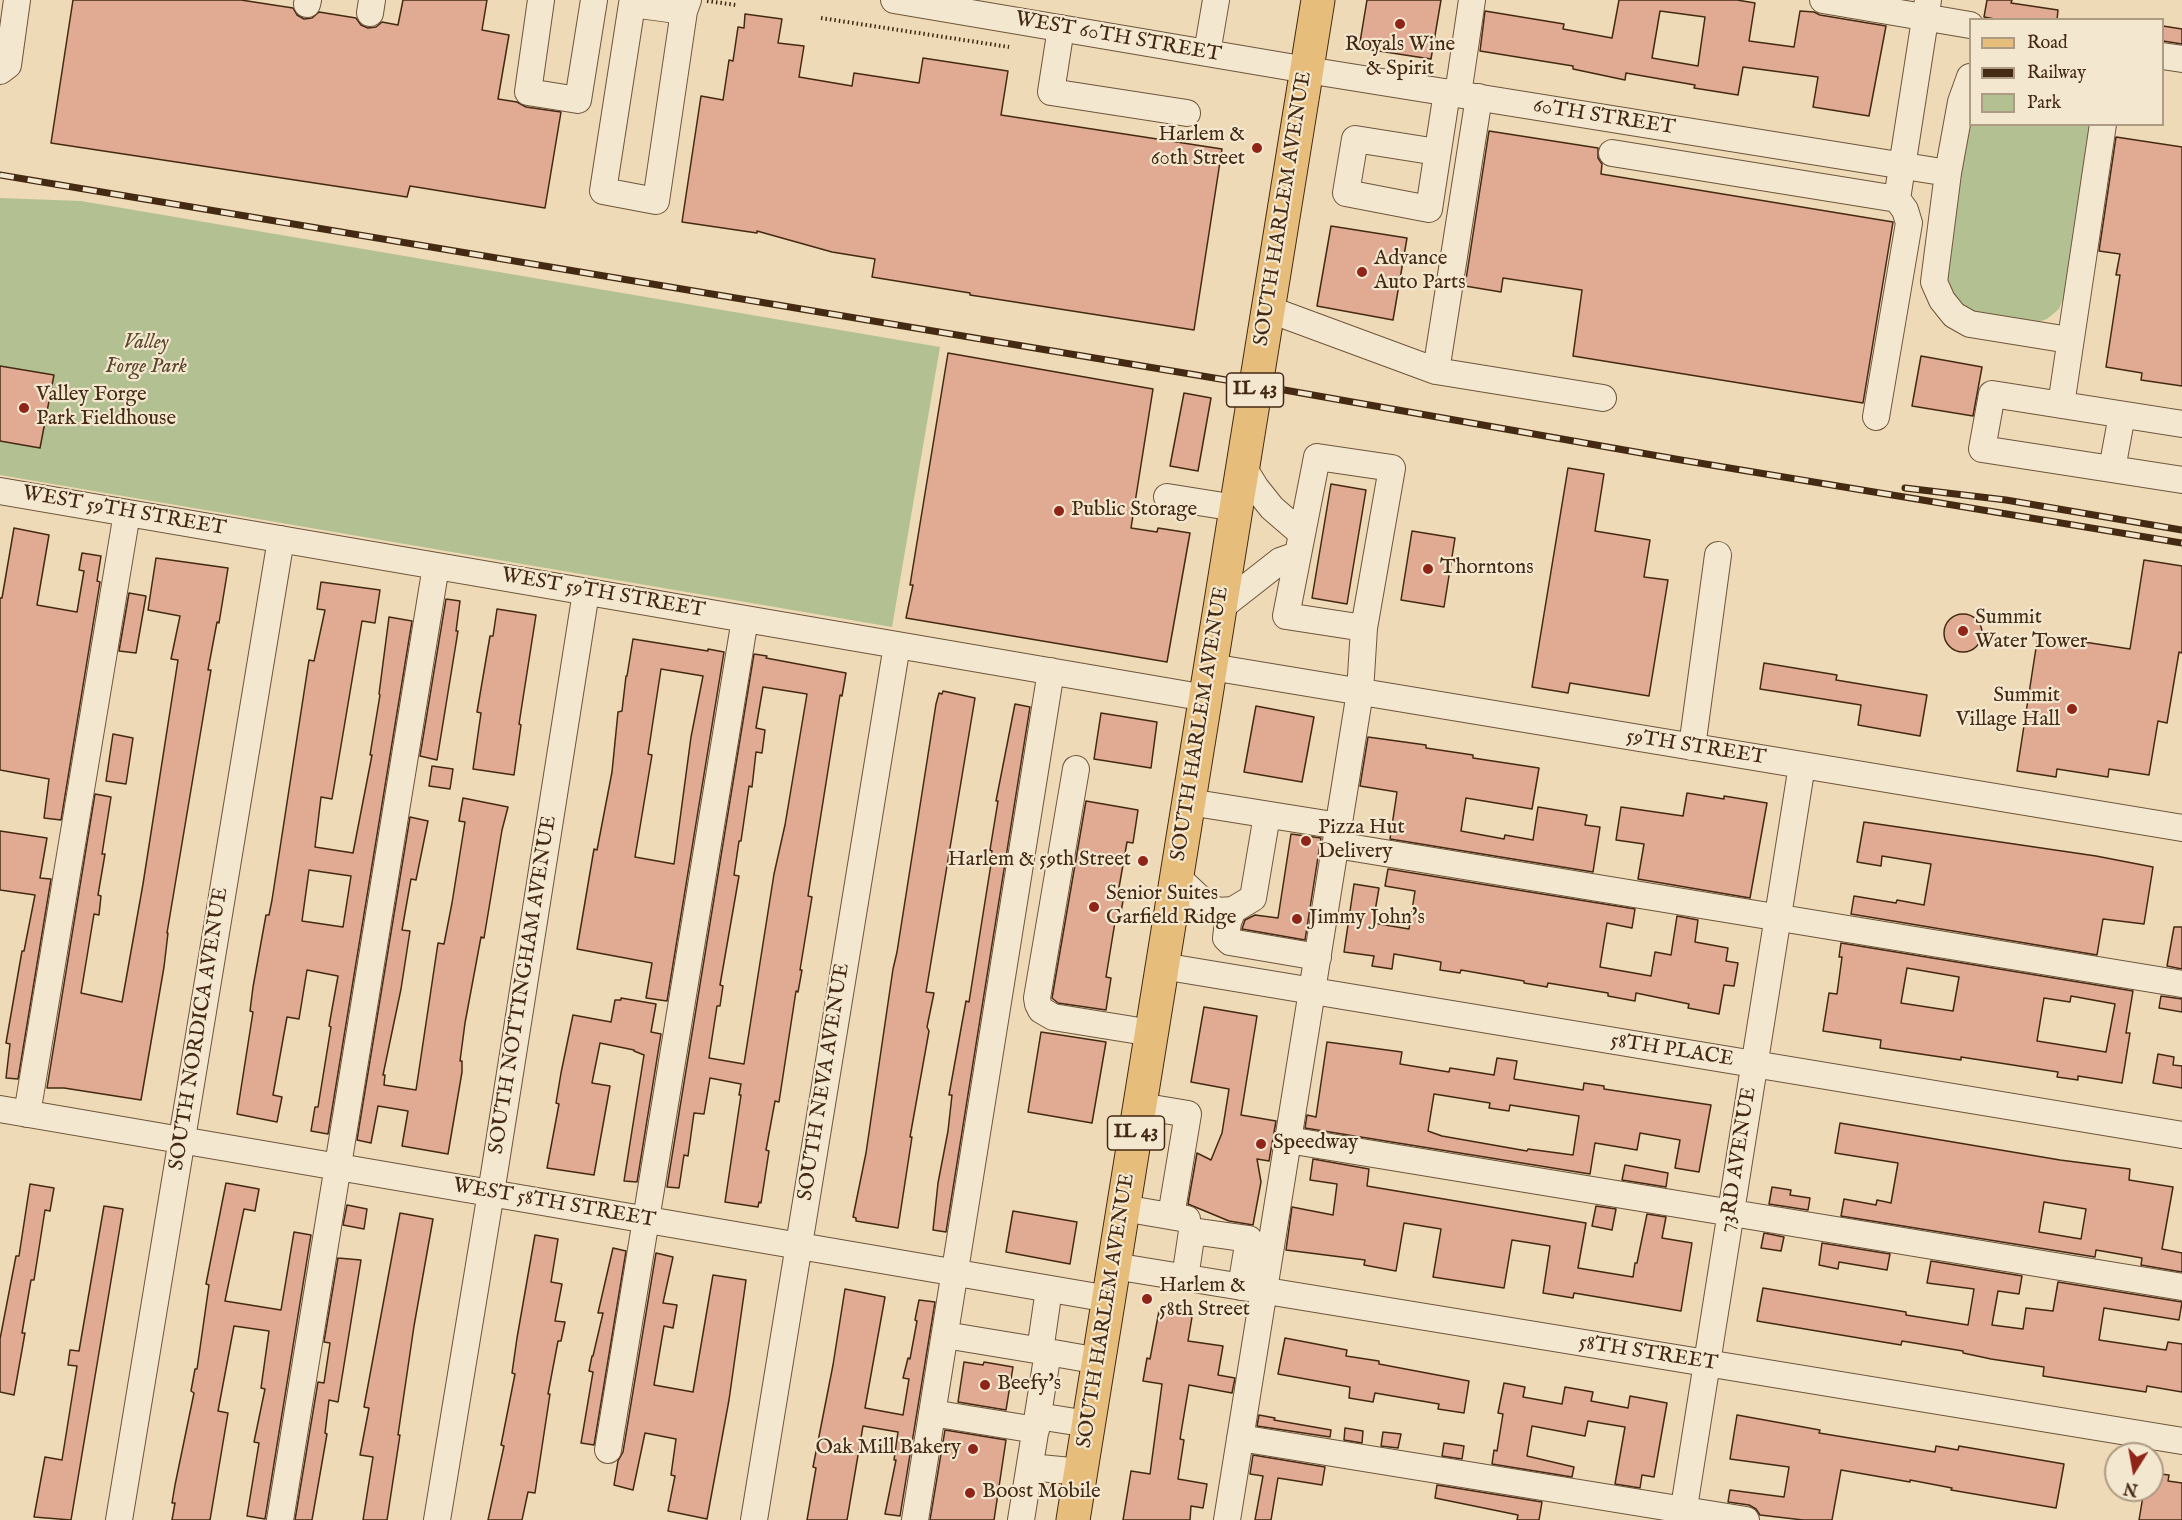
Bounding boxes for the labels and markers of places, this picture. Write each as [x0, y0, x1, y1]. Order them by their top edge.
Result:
marker: Royals Wine & Spirit [1393, 17, 1407, 31]
place label: Royals Wine & Spirit [1345, 33, 1455, 83]
place label: Harlem & 60th Street [1151, 123, 1245, 173]
marker: Harlem & 60th Street [1250, 141, 1264, 155]
place label: Advance Auto Parts [1374, 247, 1466, 297]
marker: Advance Auto Parts [1355, 265, 1369, 279]
place label: Valley Forge Park Fieldhouse [36, 383, 176, 433]
marker: Valley Forge Park Fieldhouse [17, 401, 31, 415]
place label: Public Storage [1071, 498, 1197, 524]
marker: Public Storage [1052, 504, 1066, 518]
place label: Thorntons [1440, 556, 1534, 582]
marker: Thorntons [1421, 562, 1435, 576]
place label: Summit Water Tower [1975, 606, 2088, 656]
marker: Summit Water Tower [1956, 624, 1970, 638]
place label: Summit Village Hall [1956, 684, 2060, 734]
marker: Summit Village Hall [2065, 702, 2079, 716]
place label: Pizza Hut Delivery [1318, 816, 1405, 866]
marker: Pizza Hut Delivery [1299, 834, 1313, 848]
place label: Harlem & 59th Street [948, 848, 1131, 874]
marker: Harlem & 59th Street [1136, 854, 1150, 868]
place label: Senior Suites Garfield Ridge [1106, 882, 1236, 932]
marker: Senior Suites Garfield Ridge [1087, 900, 1101, 914]
place label: Jimmy John's [1309, 906, 1425, 932]
marker: Jimmy John's [1290, 912, 1304, 926]
place label: Speedway [1273, 1131, 1358, 1157]
marker: Speedway [1254, 1137, 1268, 1151]
place label: Harlem & 58th Street [1159, 1274, 1250, 1324]
marker: Harlem & 58th Street [1140, 1292, 1154, 1306]
place label: Beefy's [997, 1372, 1061, 1398]
marker: Beefy's [978, 1378, 992, 1392]
place label: Oak Mill Bakery [815, 1436, 961, 1462]
marker: Oak Mill Bakery [966, 1442, 980, 1456]
place label: Boost Mobile [982, 1480, 1101, 1506]
marker: Boost Mobile [963, 1486, 977, 1500]

